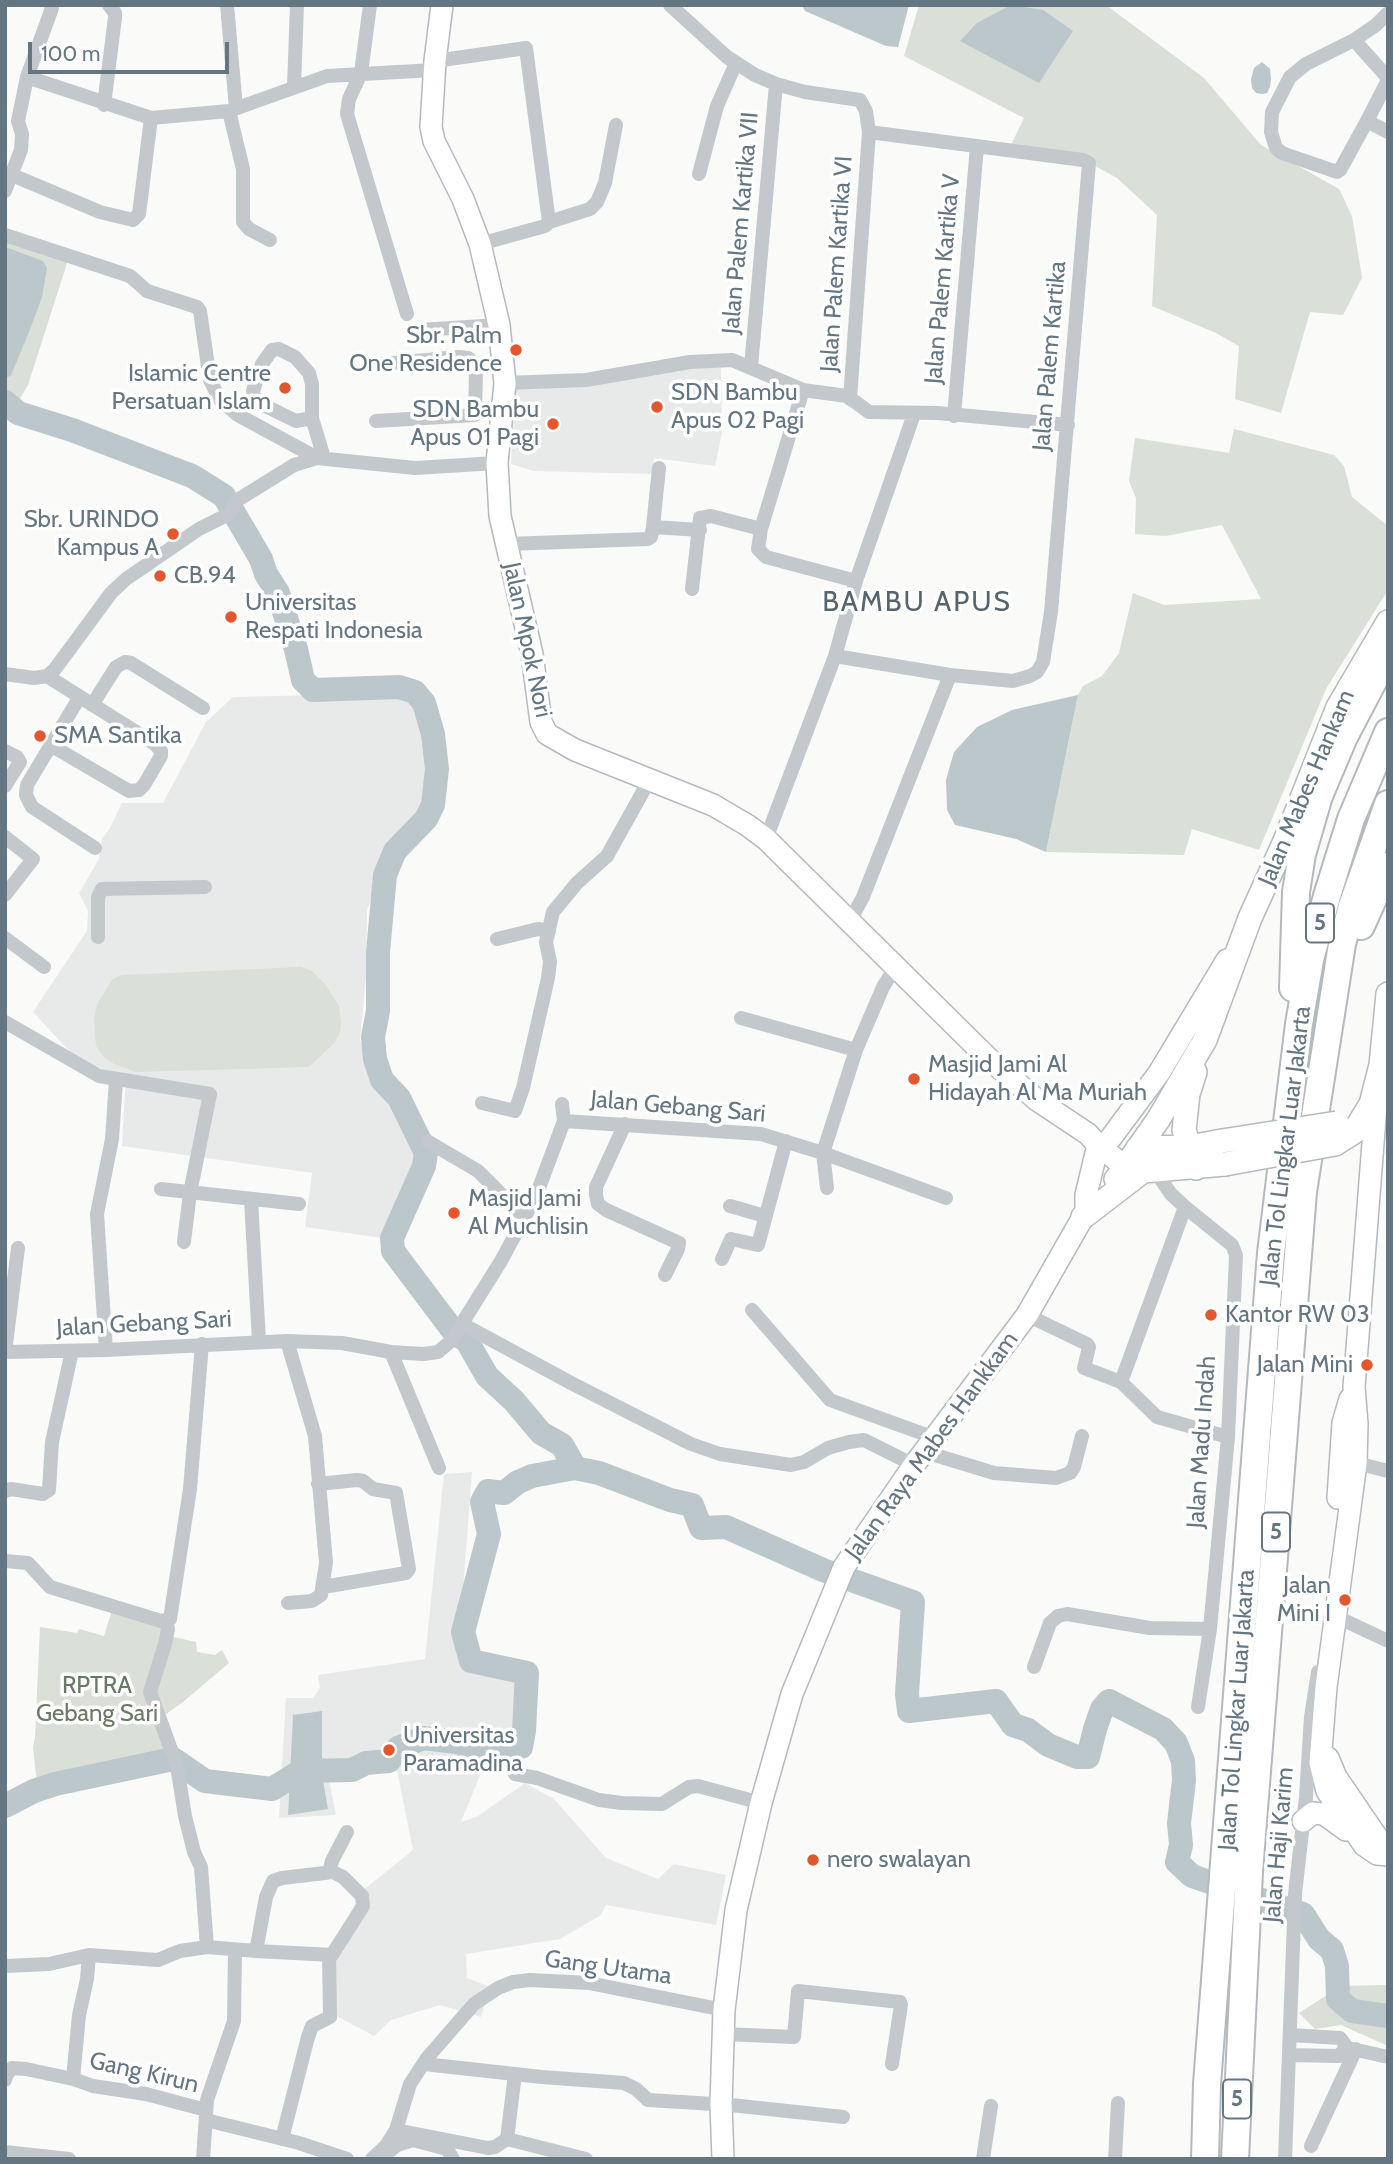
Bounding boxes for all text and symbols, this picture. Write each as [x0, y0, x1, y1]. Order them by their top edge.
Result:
scale bar [32, 28, 233, 72]
text: 100 m [41, 41, 100, 66]
street label: Jalan Palem Kartika VII [717, 111, 765, 335]
street label: Jalan Palem Kartika VI [815, 155, 859, 373]
street label: Jalan Palem Kartika V [919, 173, 967, 385]
street label: Jalan Palem Kartika [1027, 260, 1073, 452]
place label: Sbr. Palm One Residence [349, 322, 502, 378]
marker: Sbr. Palm One Residence [508, 342, 524, 358]
place label: Islamic Centre Persatuan Islam [111, 360, 271, 416]
place label: SDN Bambu Apus 02 Pagi [671, 379, 804, 435]
marker: Islamic Centre Persatuan Islam [277, 380, 293, 396]
place label: SDN Bambu Apus 01 Pagi [411, 396, 539, 452]
marker: SDN Bambu Apus 02 Pagi [649, 399, 665, 415]
marker: SDN Bambu Apus 01 Pagi [545, 416, 561, 432]
place label: Sbr. URINDO Kampus A [24, 506, 159, 562]
marker: Sbr. URINDO Kampus A [165, 526, 181, 542]
street label: Jalan Mpok Nori [497, 560, 557, 720]
place label: CB.94 [174, 562, 236, 590]
marker: CB.94 [152, 568, 168, 584]
district label: BAMBU APUS [823, 586, 1011, 620]
place label: Universitas Respati Indonesia [245, 589, 423, 645]
marker: Universitas Respati Indonesia [223, 609, 239, 625]
street label: Jalan Mabes Hankam [1253, 686, 1361, 890]
place label: SMA Santika [54, 722, 182, 750]
marker: SMA Santika [32, 728, 48, 744]
road number: 5 [1306, 904, 1334, 942]
street label: Jalan Tol Lingkar Luar Jakarta [1255, 1004, 1317, 1288]
place label: Masjid Jami Al Hidayah Al Ma Muriah [928, 1051, 1147, 1107]
marker: Masjid Jami Al Hidayah Al Ma Muriah [906, 1071, 922, 1087]
street label: Jalan Gebang Sari [589, 1085, 767, 1129]
place label: Masjid Jami Al Muchlisin [468, 1185, 589, 1241]
marker: Masjid Jami Al Muchlisin [446, 1205, 462, 1221]
place label: Kantor RW 03 [1225, 1301, 1370, 1329]
street label: Jalan Gebang Sari [56, 1305, 232, 1343]
marker: Kantor RW 03 [1203, 1307, 1219, 1323]
street label: Jalan Raya Mabes Hankkam [840, 1326, 1024, 1566]
place label: Jalan Mini [1257, 1351, 1353, 1379]
street label: Jalan Madu Indah [1182, 1355, 1222, 1529]
marker: Jalan Mini [1359, 1357, 1375, 1373]
road number: 5 [1262, 1512, 1290, 1552]
street label: Jalan Tol Lingkar Luar Jakarta [1213, 1568, 1261, 1852]
place label: Jalan Mini I [1277, 1572, 1331, 1628]
marker: Jalan Mini I [1337, 1592, 1353, 1608]
park label: RPTRA Gebang Sari [36, 1672, 158, 1728]
place label: Universitas Paramadina [403, 1722, 523, 1778]
marker: Universitas Paramadina [381, 1742, 397, 1758]
street label: Jalan Haji Karim [1258, 1766, 1300, 1924]
place label: nero swalayan [827, 1846, 971, 1874]
marker: nero swalayan [805, 1852, 821, 1868]
street label: Gang Utama [543, 1945, 673, 1991]
street label: Gang Kirun [87, 2046, 201, 2100]
road number: 5 [1223, 2080, 1251, 2118]

